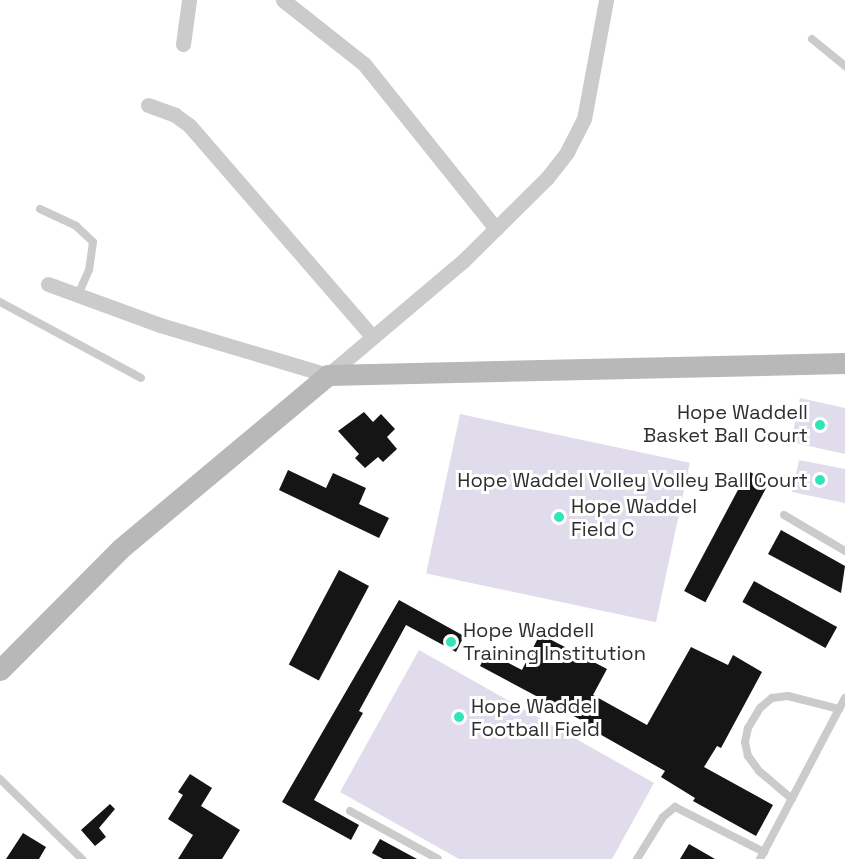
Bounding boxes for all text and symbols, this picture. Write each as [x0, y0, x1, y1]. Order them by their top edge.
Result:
place label: Hope Waddell Basket Ball Court [643, 401, 808, 448]
marker: Hope Waddell Basket Ball Court [813, 418, 827, 432]
place label: Hope Waddel Volley Volley Ball Court [457, 468, 808, 492]
marker: Hope Waddel Volley Volley Ball Court [813, 473, 827, 487]
place label: Hope Waddel Field C [571, 494, 697, 541]
marker: Hope Waddel Field C [552, 510, 566, 524]
place label: Hope Waddell Training Institution [463, 618, 646, 665]
marker: Hope Waddell Training Institution [444, 635, 458, 649]
place label: Hope Waddel Football Field [471, 694, 600, 741]
marker: Hope Waddel Football Field [452, 710, 466, 724]

